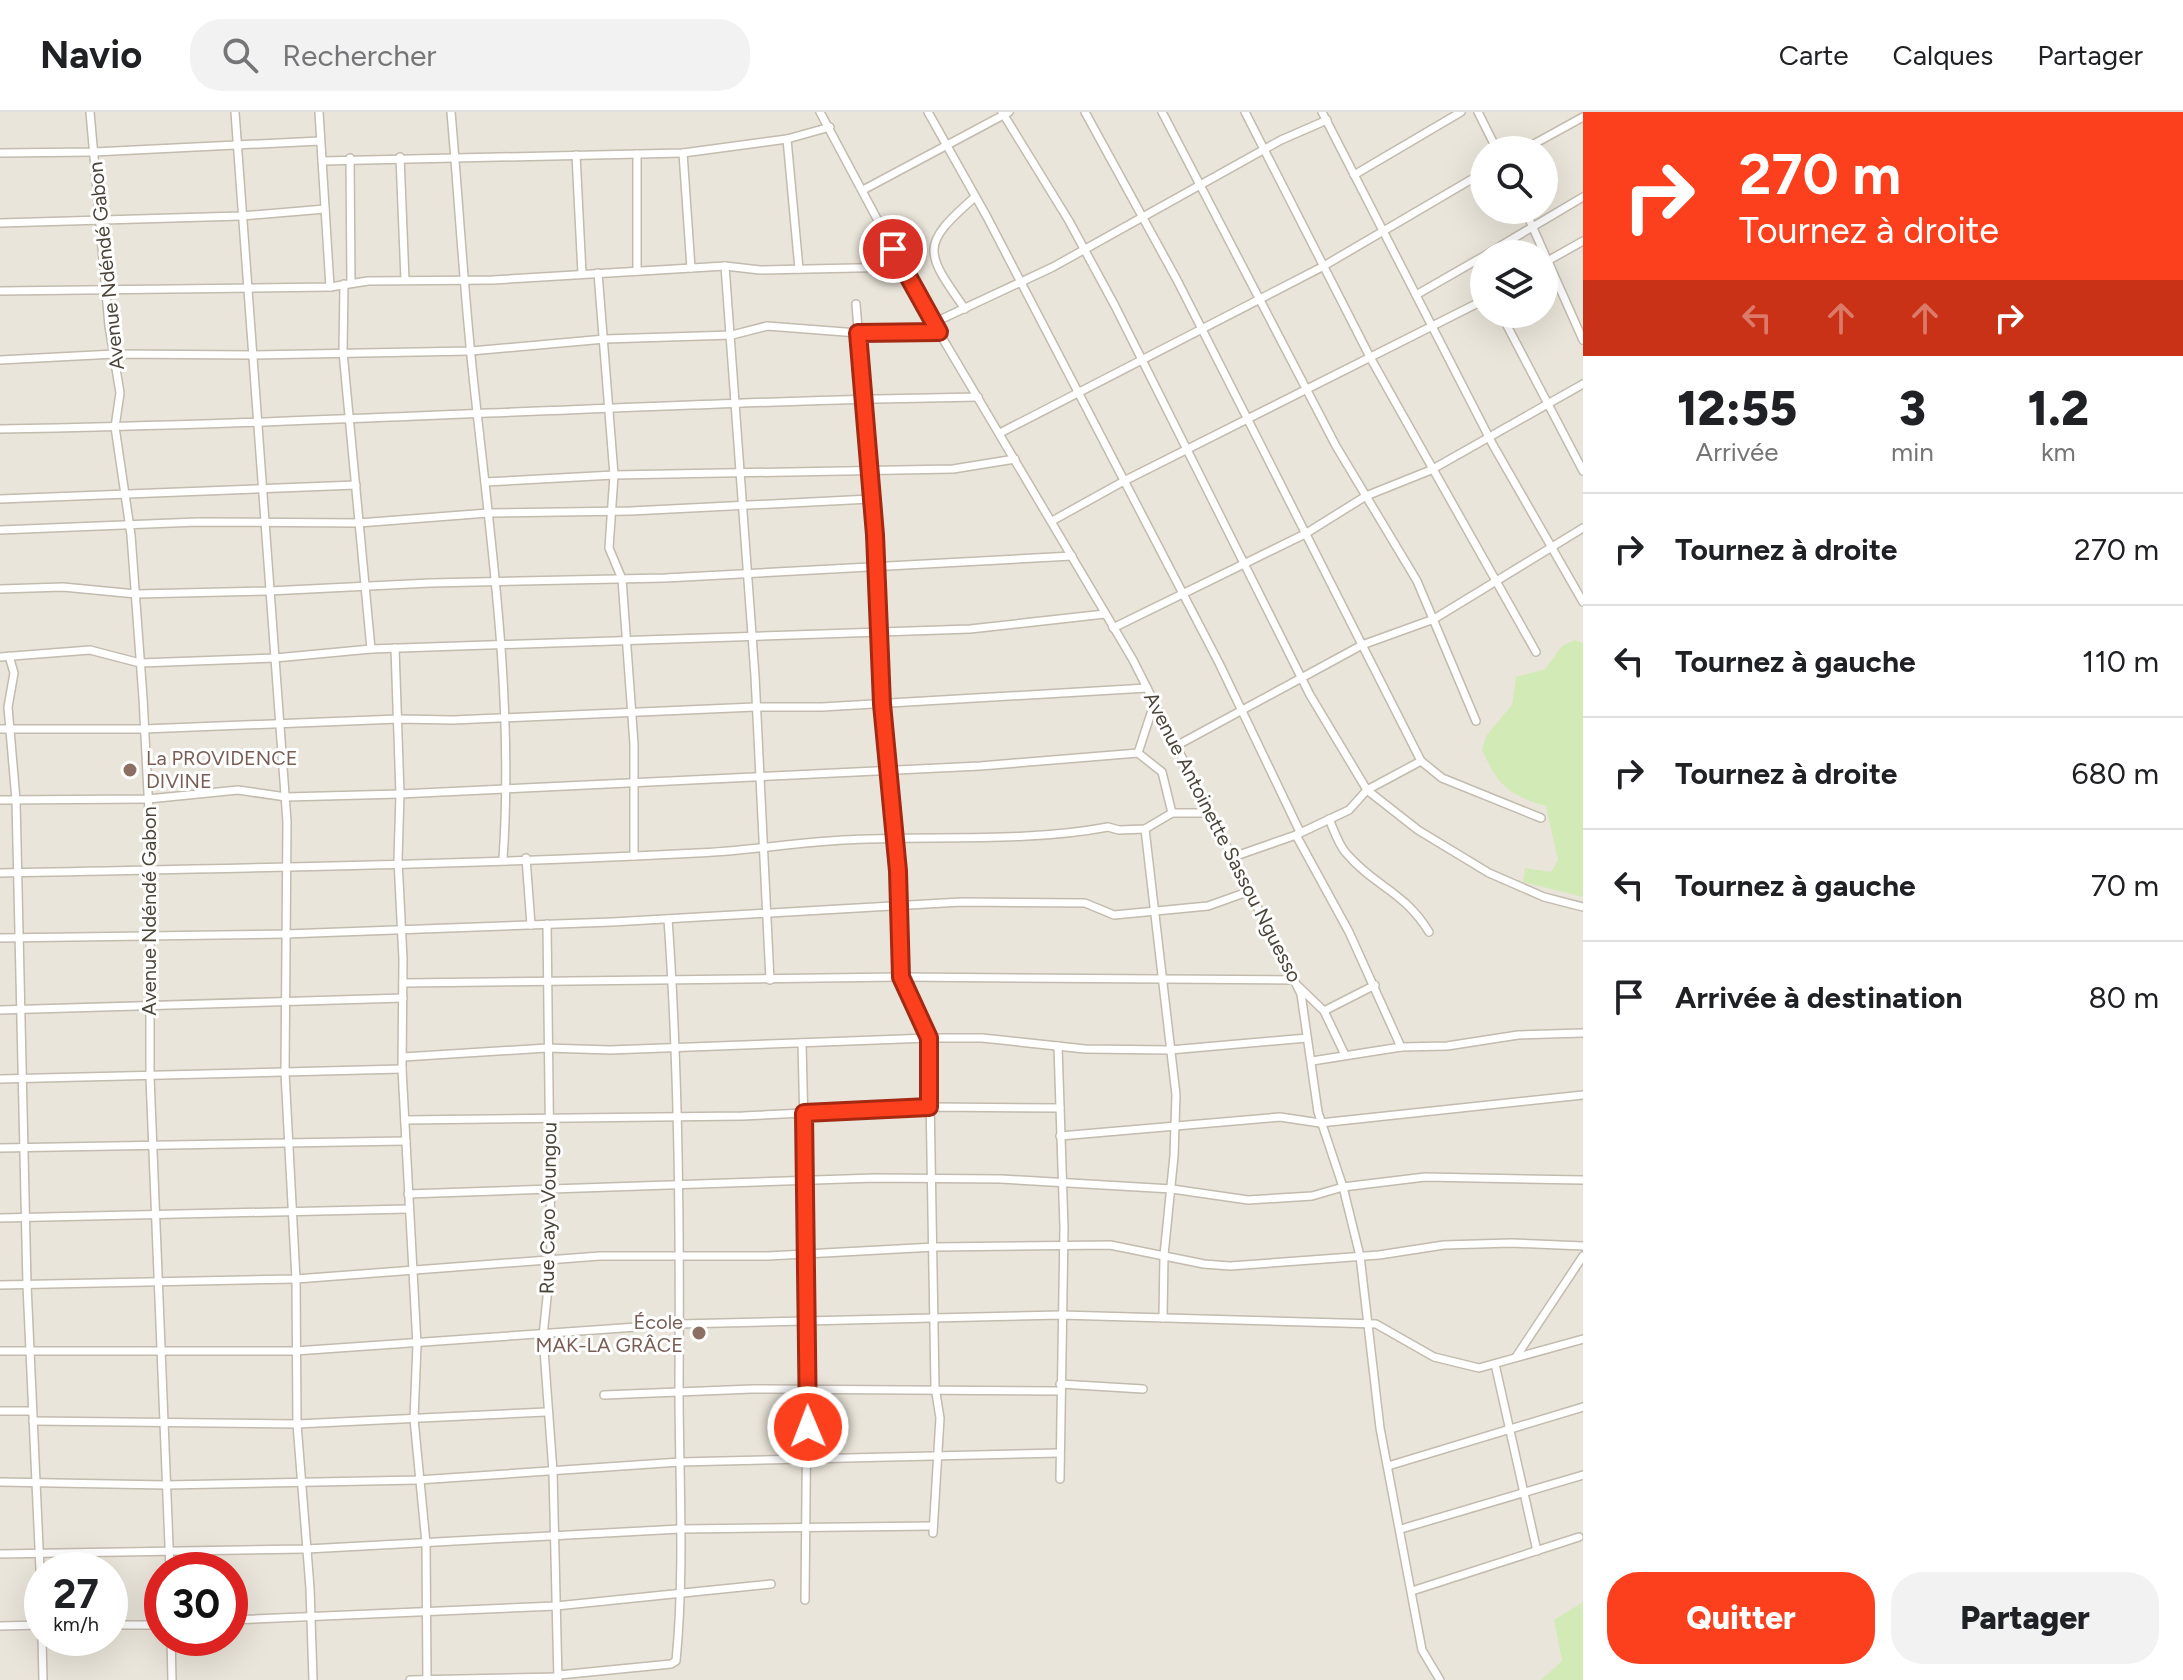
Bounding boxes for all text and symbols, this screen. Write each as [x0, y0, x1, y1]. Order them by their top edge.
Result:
search box [190, 19, 750, 91]
text: Navio [40, 32, 142, 78]
icon: search [218, 33, 262, 77]
text: Rechercher [282, 37, 436, 74]
text: Carte [1779, 38, 1849, 72]
text: Calques [1893, 38, 1993, 72]
text: Partager [2037, 38, 2143, 72]
map controls [1470, 136, 1558, 328]
button: search [1470, 136, 1558, 224]
text: 270 m [1739, 141, 1901, 208]
icon: right [1607, 144, 1711, 248]
street label: Avenue Ndéndé Gabon [83, 161, 129, 371]
text: Tournez à droite [1739, 209, 1999, 252]
pin [859, 215, 927, 283]
icon: arrive [871, 227, 915, 271]
button: layers [1470, 240, 1558, 328]
icon: left [1735, 296, 1779, 340]
icon: ahead [1819, 296, 1863, 340]
icon: ahead [1903, 296, 1947, 340]
icon: right [1987, 296, 2031, 340]
text: 12:55 [1677, 379, 1797, 437]
text: 3 [1899, 379, 1926, 437]
text: 1.2 [2028, 379, 2089, 437]
text: Arrivée [1696, 436, 1778, 468]
text: min [1891, 436, 1934, 468]
text: km [2041, 436, 2076, 468]
icon: right [1607, 527, 1651, 571]
text: Tournez à droite [1675, 531, 1897, 568]
text: 270 m [2074, 531, 2159, 568]
icon: left [1607, 639, 1651, 683]
text: Tournez à gauche [1675, 643, 1916, 680]
text: 110 m [2082, 643, 2159, 680]
street label: Avenue Antoinette Sassou Nguesso [1139, 688, 1307, 986]
place label: La PROVIDENCE DIVINE [146, 746, 298, 793]
icon: right [1607, 751, 1651, 795]
text: Tournez à droite [1675, 755, 1897, 792]
text: 680 m [2071, 755, 2159, 792]
marker: La PROVIDENCE DIVINE [121, 761, 139, 779]
street label: Avenue Ndéndé Gabon [137, 806, 161, 1016]
icon: left [1607, 863, 1651, 907]
text: Tournez à gauche [1675, 867, 1916, 904]
text: 70 m [2091, 867, 2159, 904]
icon: arrive [1607, 975, 1651, 1019]
text: Arrivée à destination [1675, 979, 1962, 1016]
text: 80 m [2088, 979, 2159, 1016]
street label: Rue Cayo Voungou [534, 1122, 562, 1294]
place label: École MAK-LA GRÂCE [536, 1310, 683, 1357]
marker: École MAK-LA GRÂCE [690, 1324, 708, 1342]
position arrow [766, 1385, 850, 1469]
speed limit sign: 30 [144, 1552, 248, 1656]
text: 27 [53, 1570, 99, 1618]
button: Quitter [1607, 1572, 1875, 1664]
button: Partager [1891, 1572, 2159, 1664]
text: km/h [53, 1612, 99, 1636]

